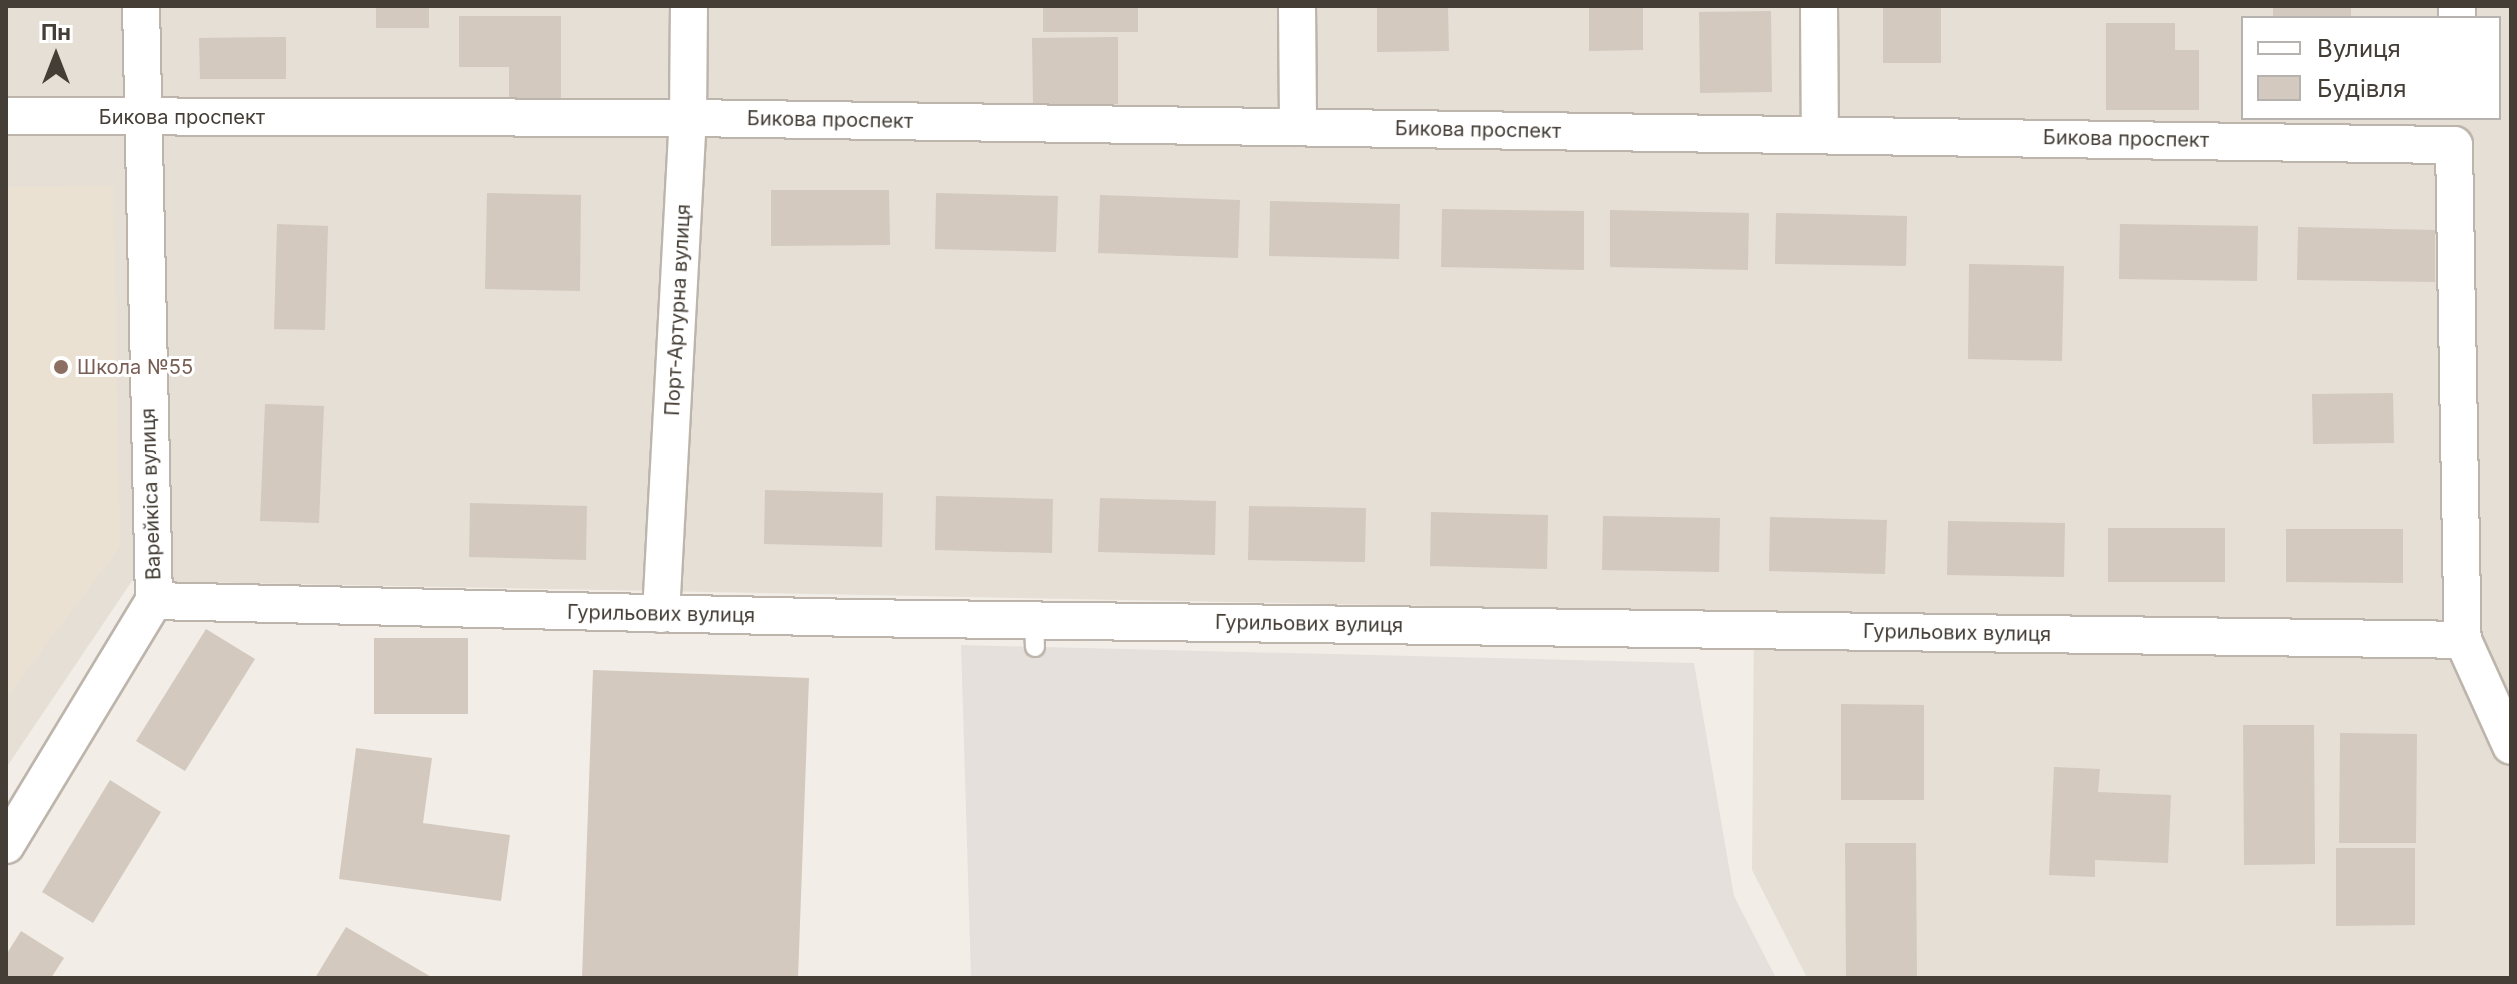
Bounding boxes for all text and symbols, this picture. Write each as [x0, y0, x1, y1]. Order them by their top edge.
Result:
north arrow [16, 16, 96, 96]
legend [2241, 16, 2501, 120]
text: Пн [41, 19, 71, 45]
text: Вулиця [2317, 34, 2401, 63]
text: Будівля [2317, 74, 2406, 103]
street label: Бикова проспект [99, 105, 265, 129]
street label: Бикова проспект [747, 107, 913, 133]
street label: Бикова проспект [1395, 117, 1561, 143]
street label: Бикова проспект [2043, 126, 2209, 152]
street label: Порт-Артурна вулиця [660, 204, 696, 416]
place label: Школа №55 [77, 355, 193, 379]
marker: Школа №55 [52, 358, 70, 376]
street label: Варейкіса вулиця [136, 408, 166, 580]
street label: Гурильових вулиця [567, 600, 755, 628]
street label: Гурильових вулиця [1215, 610, 1403, 638]
street label: Гурильових вулиця [1863, 619, 2051, 647]

